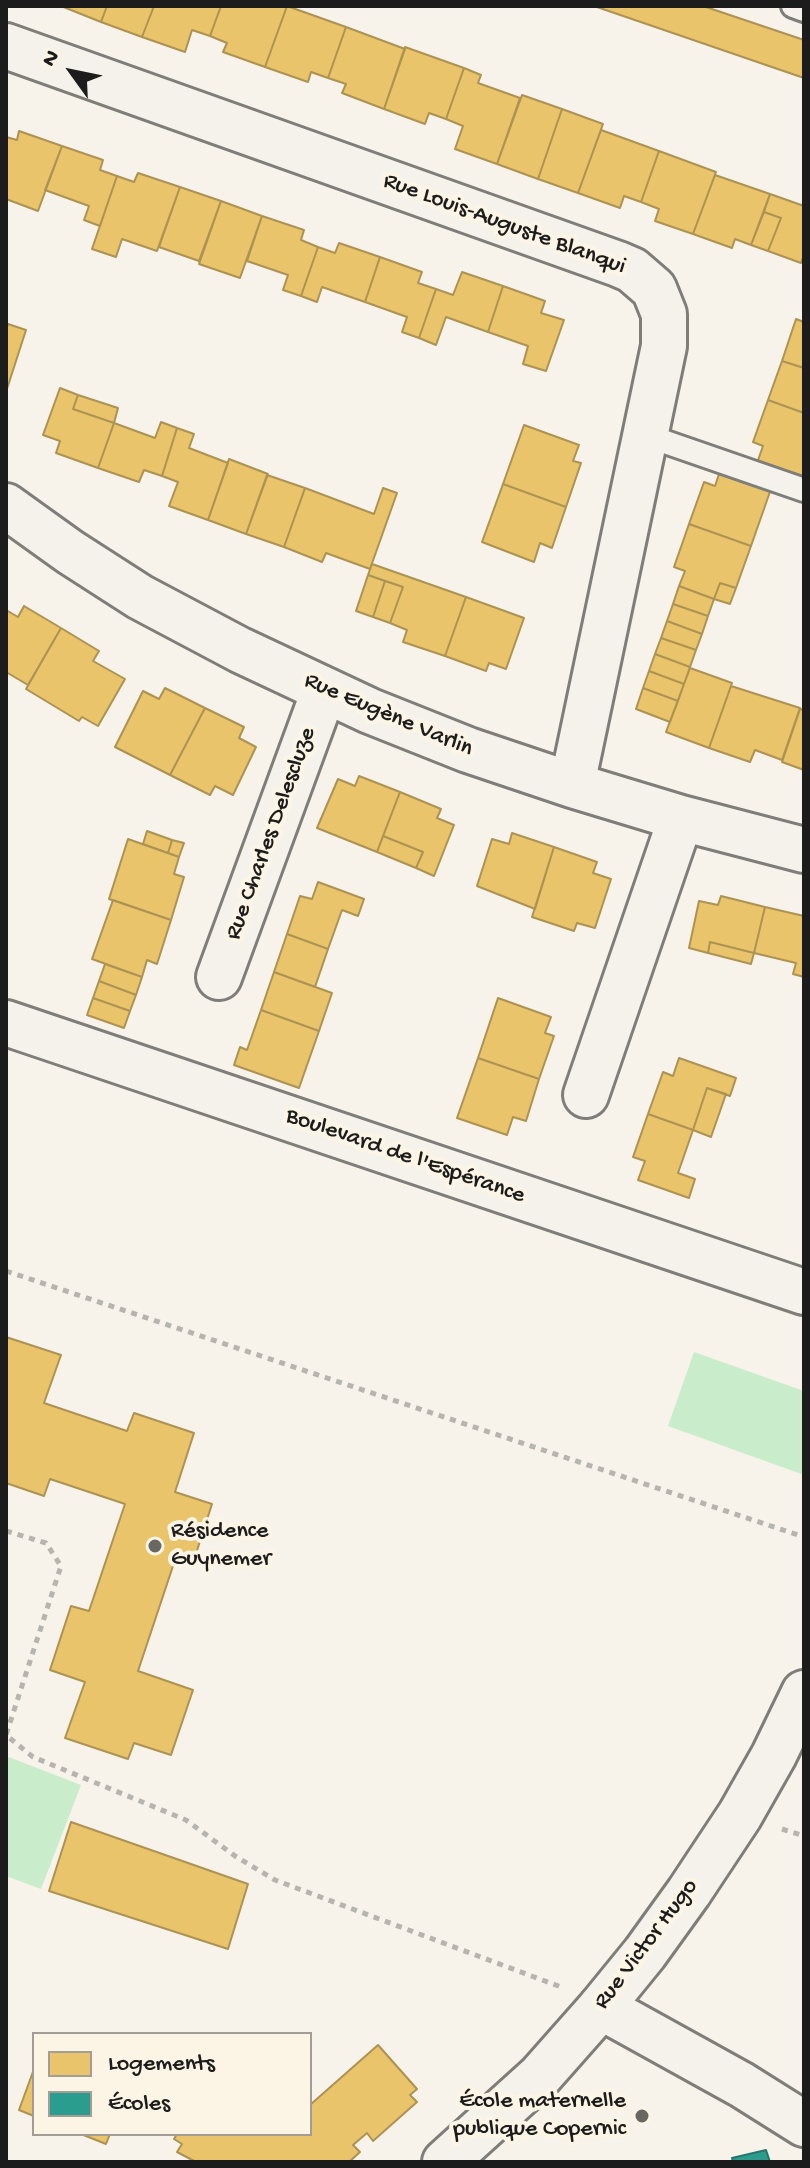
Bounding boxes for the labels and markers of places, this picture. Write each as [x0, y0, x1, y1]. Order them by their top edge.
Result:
place label: Résidence Guynemer [171, 1518, 271, 1574]
marker: Résidence Guynemer [146, 1537, 164, 1555]
place label: École maternelle publique Copernic [453, 2088, 626, 2144]
marker: École maternelle publique Copernic [633, 2107, 651, 2125]

